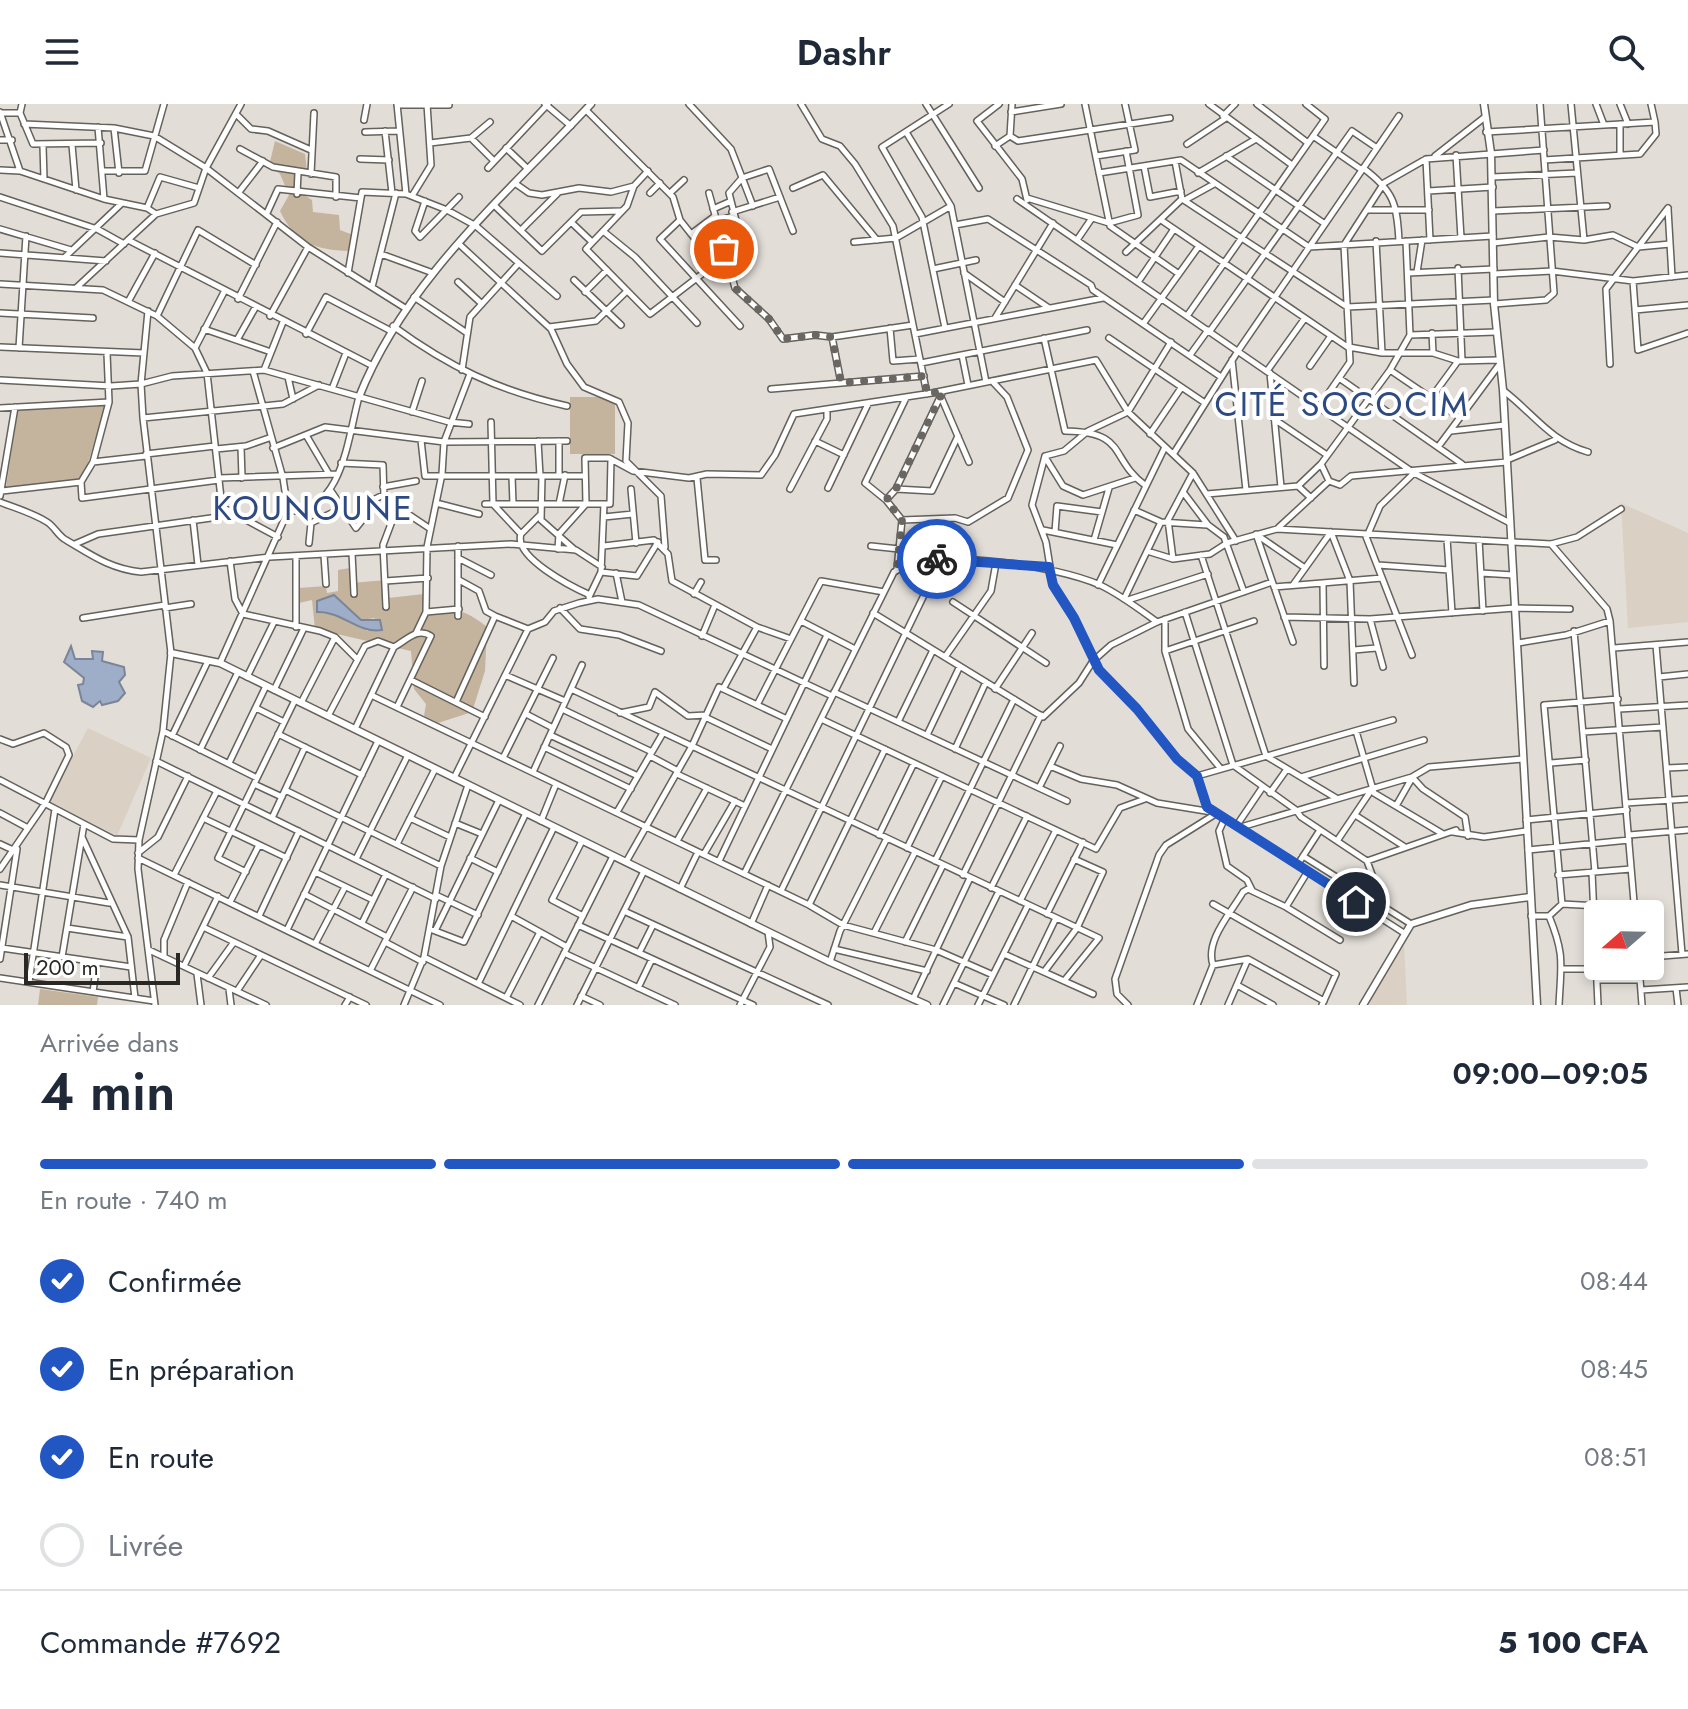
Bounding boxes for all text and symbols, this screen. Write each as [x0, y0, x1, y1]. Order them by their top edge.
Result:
text: Dashr [797, 26, 891, 78]
icon: menu [40, 30, 84, 74]
icon: search [1604, 30, 1648, 74]
pin [690, 215, 758, 283]
icon: bag [702, 227, 746, 271]
district label: CITÉ SOCOCIM [1214, 380, 1470, 429]
district label: KOUNOUNE [212, 484, 414, 533]
courier [897, 519, 977, 599]
icon: bike [915, 537, 959, 581]
pin [1322, 868, 1390, 936]
icon: home [1334, 880, 1378, 924]
north arrow [1584, 900, 1664, 980]
map controls [1584, 900, 1664, 980]
scale bar [24, 949, 180, 985]
text: 200 m [36, 951, 99, 983]
text: Arrivée dans [40, 1024, 179, 1062]
text: 09:00–09:05 [1453, 1052, 1648, 1095]
text: 4 min [40, 1054, 175, 1130]
text: En route · 740 m [40, 1181, 228, 1219]
icon: check [40, 1259, 84, 1303]
text: Confirmée [108, 1260, 242, 1303]
text: 08:44 [1580, 1262, 1648, 1300]
icon: check [40, 1347, 84, 1391]
text: En préparation [108, 1348, 295, 1391]
text: 08:45 [1581, 1350, 1648, 1388]
icon: check [40, 1435, 84, 1479]
text: En route [108, 1436, 214, 1479]
text: 08:51 [1584, 1438, 1648, 1476]
text: Livrée [108, 1524, 183, 1567]
text: Commande #7692 [40, 1621, 281, 1664]
text: 5 100 CFA [1498, 1621, 1648, 1664]

